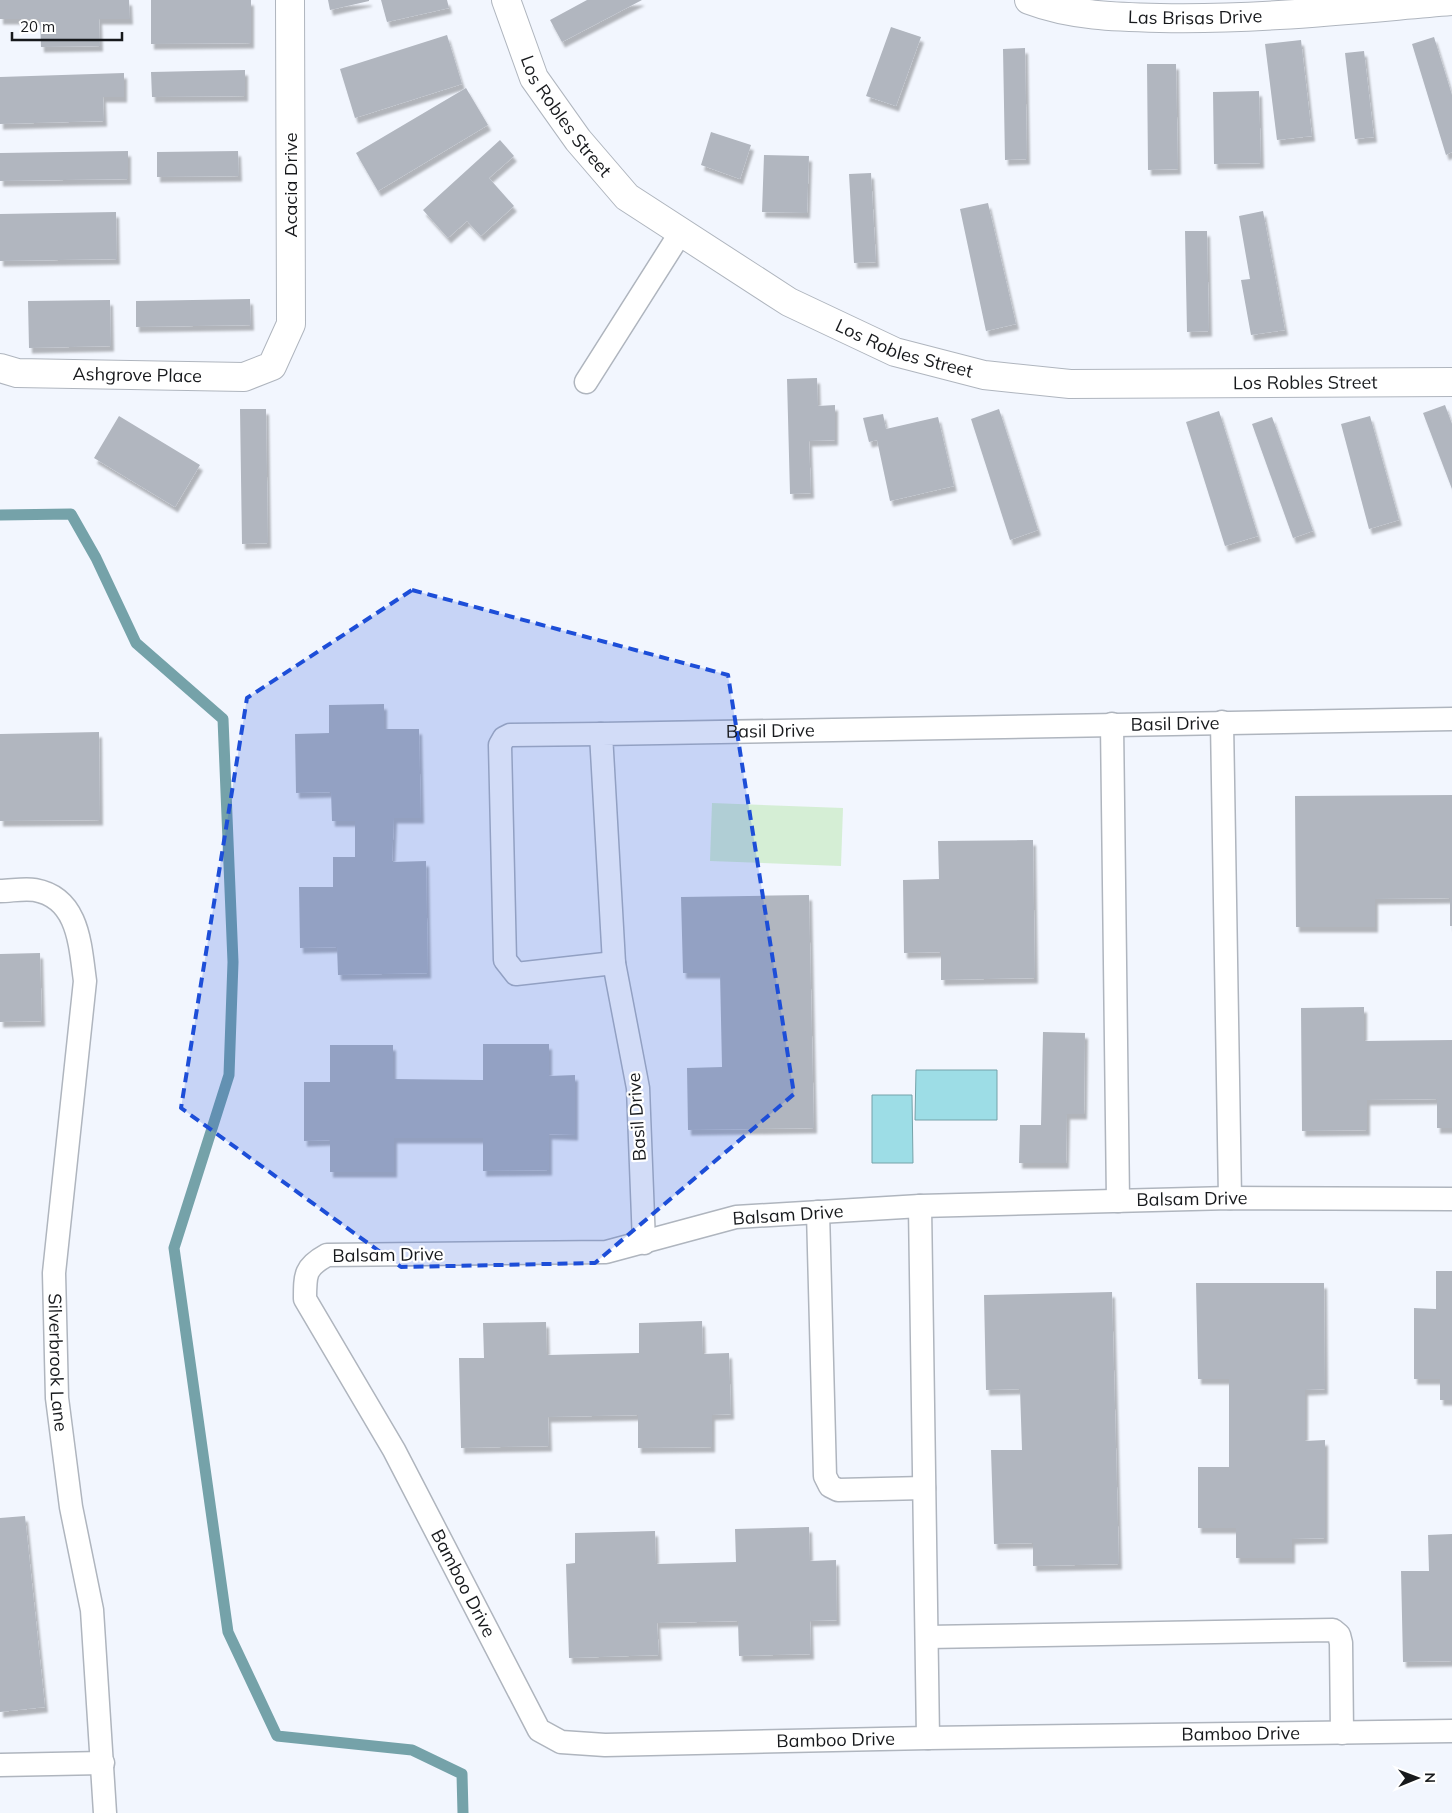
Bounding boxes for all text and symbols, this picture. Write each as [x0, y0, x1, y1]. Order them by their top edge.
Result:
street label: Las Brisas Drive [1128, 4, 1263, 29]
scale bar [12, 10, 122, 42]
text: 20 m [20, 17, 55, 36]
street label: Los Robles Street [516, 52, 617, 182]
street label: Acacia Drive [279, 133, 302, 237]
street label: Los Robles Street [832, 314, 975, 383]
street label: Ashgrove Place [72, 362, 202, 387]
street label: Los Robles Street [1233, 370, 1378, 394]
street label: Basil Drive [1131, 711, 1220, 736]
street label: Basil Drive [726, 718, 815, 743]
street label: Basil Drive [622, 1072, 651, 1162]
street label: Balsam Drive [1136, 1186, 1248, 1211]
street label: Balsam Drive [732, 1199, 844, 1230]
street label: Balsam Drive [332, 1242, 444, 1267]
street label: Silverbrook Lane [43, 1293, 73, 1433]
street label: Bamboo Drive [426, 1525, 501, 1641]
street label: Bamboo Drive [1181, 1721, 1300, 1746]
street label: Bamboo Drive [776, 1727, 895, 1752]
north arrow [1392, 1753, 1442, 1803]
text: N [1421, 1772, 1439, 1783]

